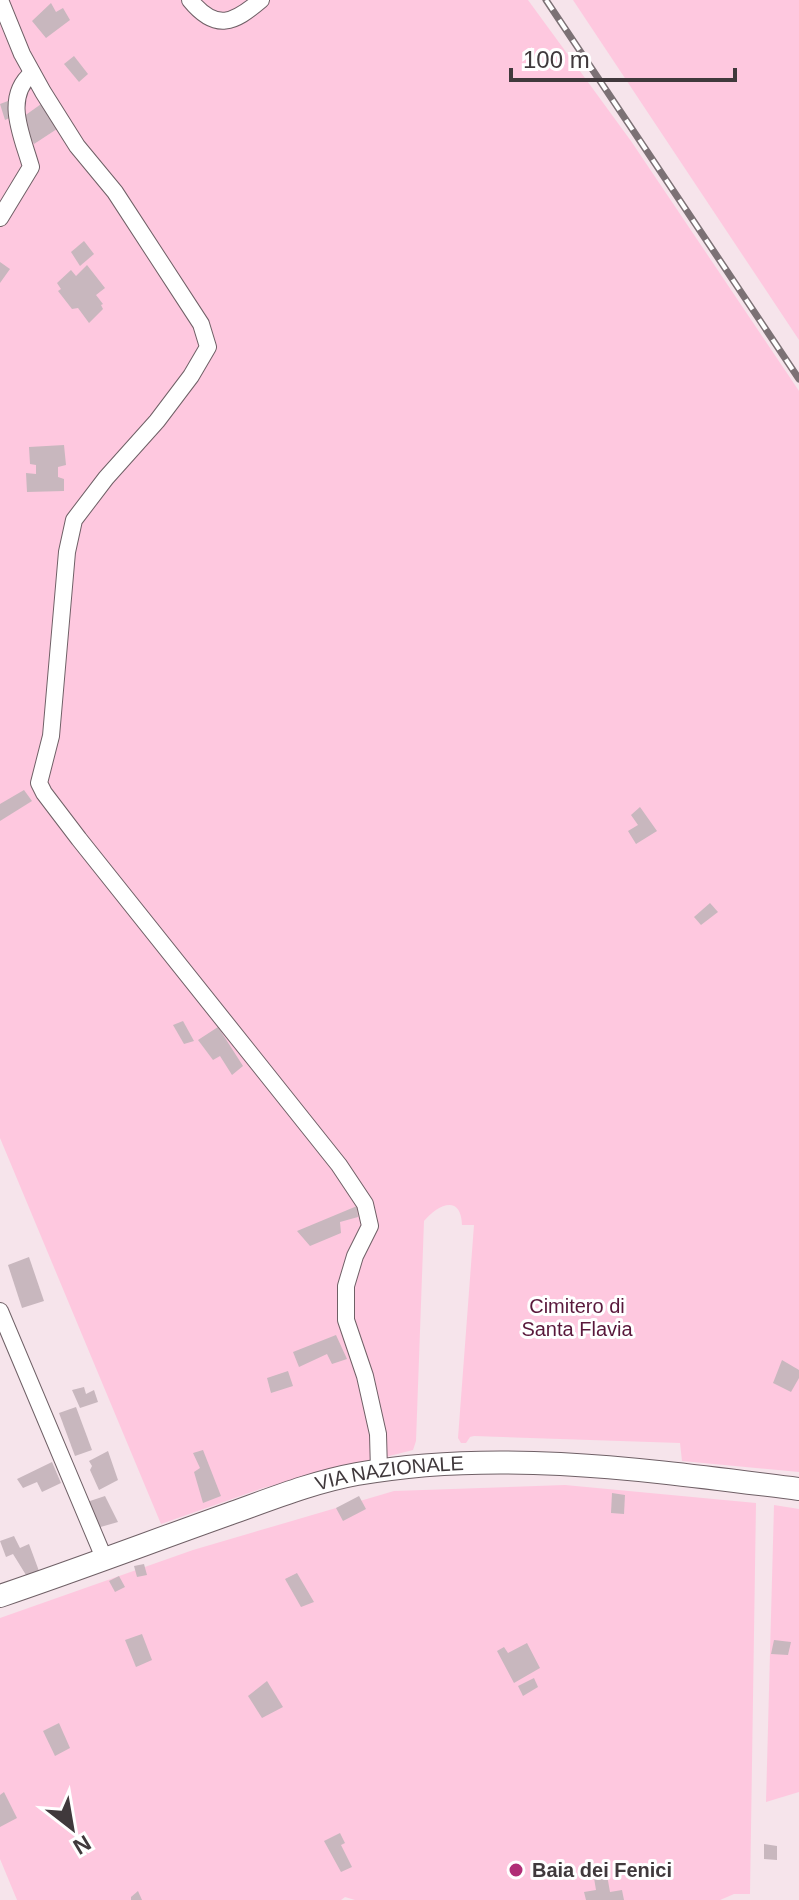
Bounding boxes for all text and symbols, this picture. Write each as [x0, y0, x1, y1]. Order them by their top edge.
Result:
scale bar [511, 32, 735, 82]
text: 100 m [523, 46, 590, 73]
park label: Cimitero di Santa Flavia [521, 1295, 633, 1340]
street label: VIA NAZIONALE [313, 1452, 464, 1495]
north arrow [32, 1788, 112, 1868]
text: N [69, 1830, 95, 1860]
place label: Baia dei Fenici [532, 1859, 672, 1881]
marker: Baia dei Fenici [507, 1861, 525, 1879]

